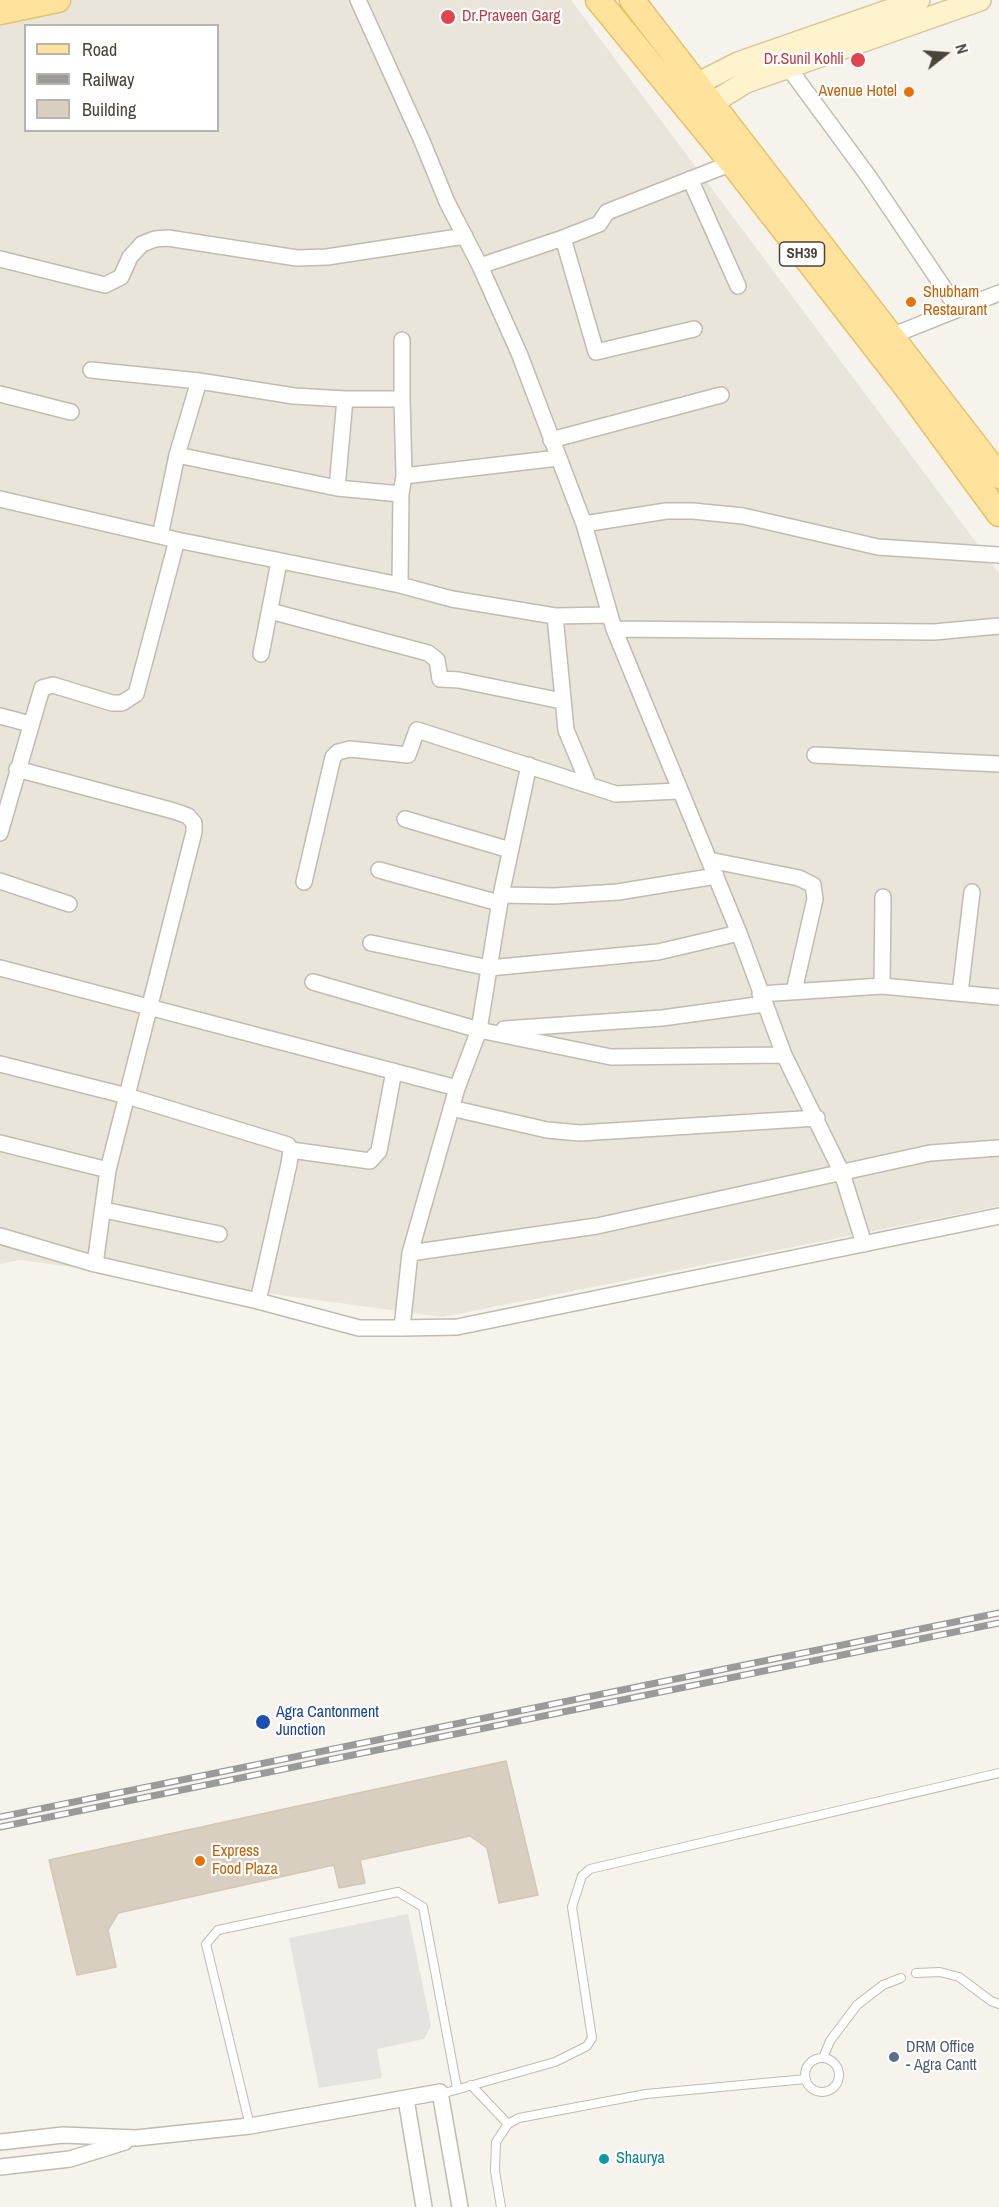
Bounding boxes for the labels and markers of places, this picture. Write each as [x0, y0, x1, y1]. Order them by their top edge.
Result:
place label: Dr.Praveen Garg [462, 7, 560, 27]
marker: Dr.Praveen Garg [439, 8, 457, 26]
place label: Dr.Sunil Kohli [764, 50, 844, 70]
marker: Dr.Sunil Kohli [849, 51, 867, 69]
place label: Avenue Hotel [818, 82, 897, 102]
marker: Avenue Hotel [902, 85, 916, 99]
place label: Shubham Restaurant [923, 283, 987, 321]
marker: Shubham Restaurant [904, 295, 918, 309]
place label: Agra Cantonment Junction [276, 1703, 379, 1741]
marker: Agra Cantonment Junction [254, 1713, 272, 1731]
place label: Express Food Plaza [212, 1842, 278, 1880]
marker: Express Food Plaza [193, 1854, 207, 1868]
place label: DRM Office - Agra Cantt [906, 2038, 977, 2076]
marker: DRM Office - Agra Cantt [887, 2050, 901, 2064]
place label: Shaurya [616, 2149, 665, 2169]
marker: Shaurya [597, 2152, 611, 2166]

